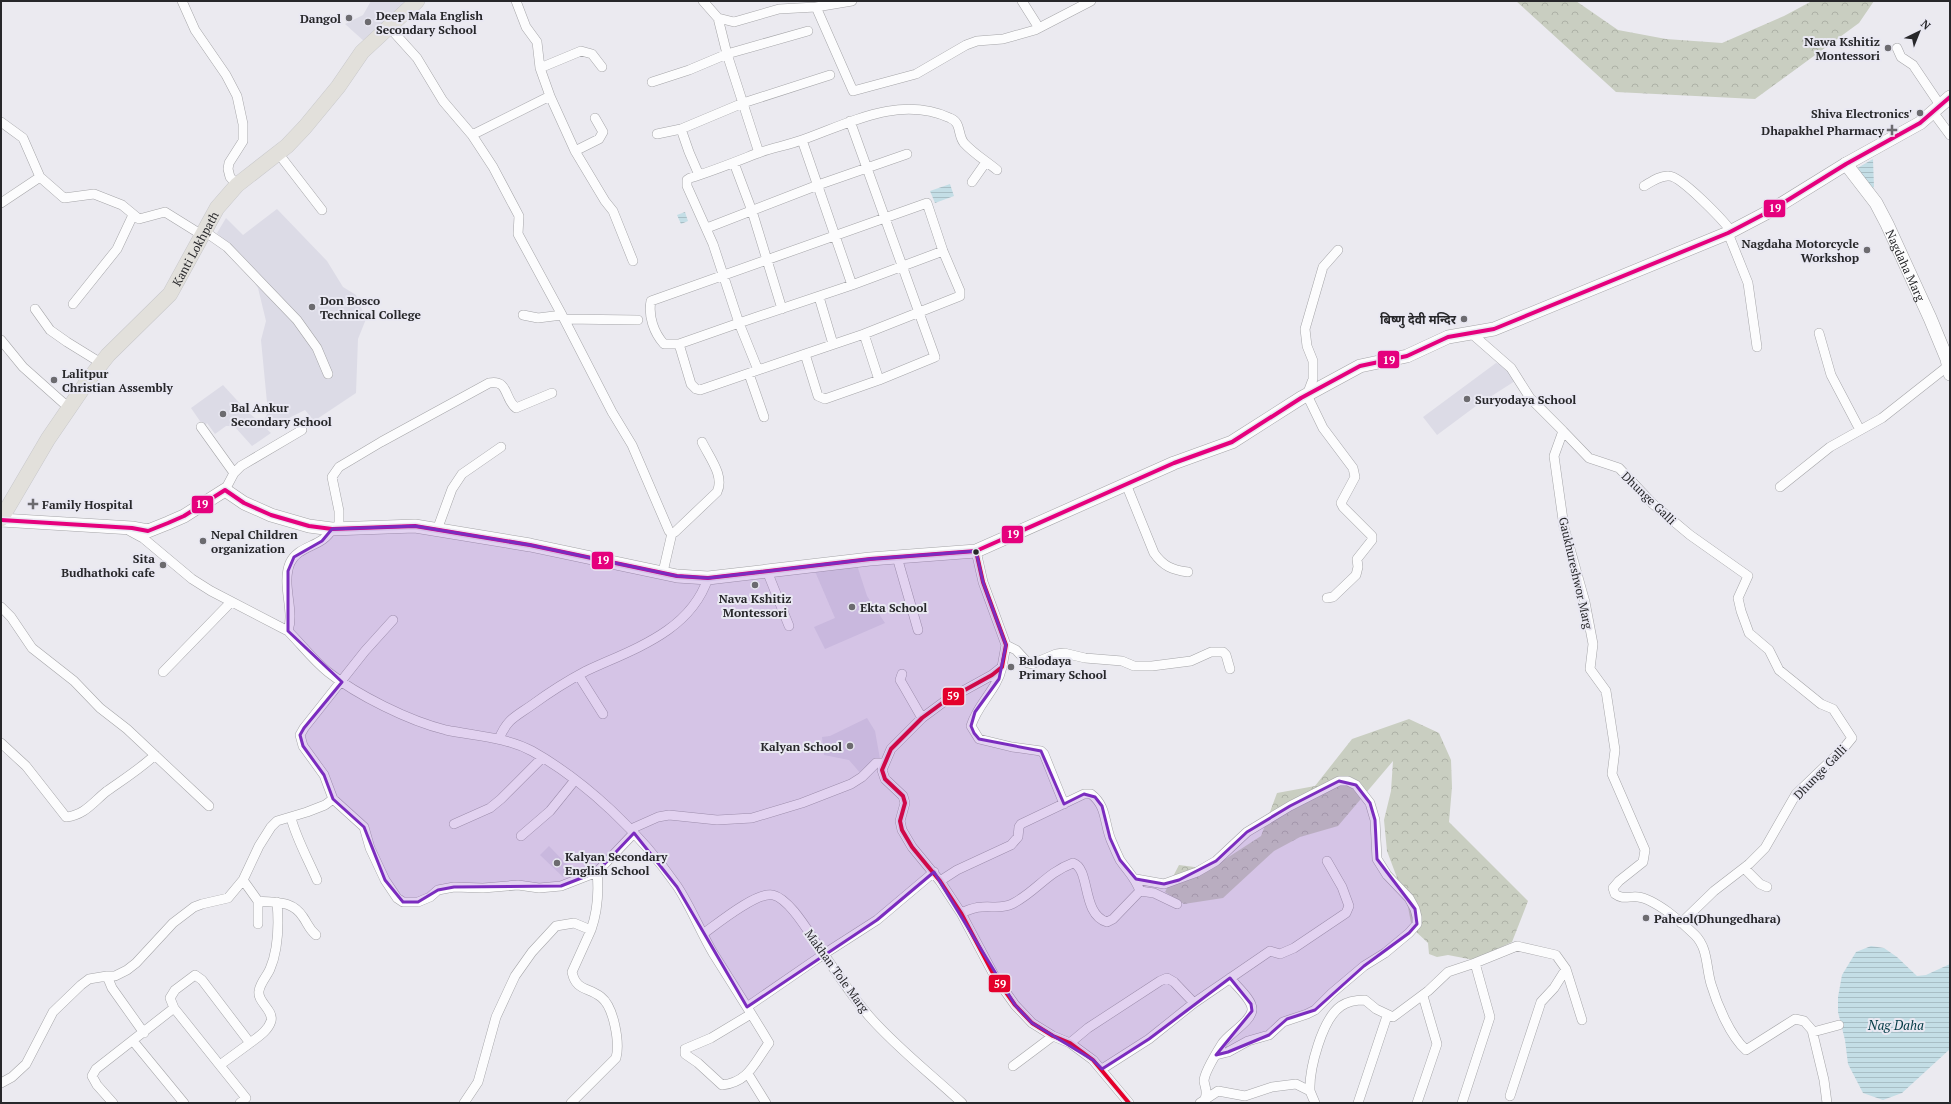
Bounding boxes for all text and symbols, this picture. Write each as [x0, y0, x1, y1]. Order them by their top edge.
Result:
place label: Deep Mala English Secondary School [376, 8, 483, 37]
place label: Dangol [300, 11, 341, 26]
north arrow [1899, 12, 1939, 52]
marker: Dangol [344, 13, 354, 23]
marker: Deep Mala English Secondary School [363, 17, 373, 27]
text: N [1918, 17, 1934, 33]
place label: Nawa Kshitiz Montessori [1804, 34, 1880, 63]
marker: Nawa Kshitiz Montessori [1883, 43, 1893, 53]
place label: Shiva Electronics' [1811, 106, 1912, 121]
marker: Shiva Electronics' [1915, 108, 1925, 118]
place label: Dhapakhel Pharmacy [1761, 123, 1885, 138]
marker: Dhapakhel Pharmacy [1887, 125, 1897, 135]
line badge: 19 [1763, 199, 1786, 218]
text: 19 [1769, 201, 1781, 215]
street label: Kanti Lokhpath [168, 208, 221, 288]
street label: Nagdaha Marg [1883, 227, 1929, 304]
place label: Nagdaha Motorcycle Workshop [1741, 236, 1860, 265]
marker: Nagdaha Motorcycle Workshop [1862, 245, 1872, 255]
place label: Don Bosco Technical College [320, 293, 422, 322]
marker: Don Bosco Technical College [307, 302, 317, 312]
place label: बिष्णु देवी मन्दिर [1380, 312, 1457, 329]
marker: बिष्णु देवी मन्दिर [1459, 314, 1469, 324]
line badge: 19 [1377, 350, 1400, 369]
text: 19 [1383, 353, 1395, 367]
place label: Lalitpur Christian Assembly [62, 366, 174, 395]
marker: Lalitpur Christian Assembly [49, 375, 59, 385]
place label: Suryodaya School [1475, 392, 1576, 407]
marker: Suryodaya School [1462, 394, 1472, 404]
place label: Bal Ankur Secondary School [231, 400, 332, 429]
marker: Bal Ankur Secondary School [218, 409, 228, 419]
street label: Dhunge Galli [1619, 468, 1680, 528]
line badge: 19 [191, 495, 214, 514]
place label: Family Hospital [42, 497, 133, 512]
text: 19 [196, 497, 208, 511]
marker: Family Hospital [27, 498, 39, 510]
street label: Gaukhureshwor Marg [1556, 516, 1596, 631]
line badge: 19 [1001, 525, 1024, 544]
place label: Nepal Children organization [211, 527, 298, 556]
text: 19 [1007, 527, 1019, 541]
marker: Nepal Children organization [198, 536, 208, 546]
unlabelled marker [971, 547, 981, 557]
place label: Sita Budhathoki cafe [61, 551, 156, 580]
line badge: 19 [591, 551, 614, 570]
text: 19 [597, 553, 609, 567]
marker: Sita Budhathoki cafe [158, 560, 168, 570]
marker: Nava Kshitiz Montessori [750, 580, 760, 590]
place label: Nava Kshitiz Montessori [719, 591, 791, 620]
place label: Ekta School [860, 600, 927, 615]
marker: Ekta School [847, 602, 857, 612]
place label: Balodaya Primary School [1019, 653, 1107, 682]
marker: Balodaya Primary School [1006, 662, 1016, 672]
line badge: 59 [942, 687, 965, 706]
text: 59 [947, 689, 959, 703]
place label: Kalyan School [760, 739, 842, 754]
marker: Kalyan School [845, 741, 855, 751]
street label: Dhunge Galli [1790, 741, 1850, 802]
place label: Kalyan Secondary English School [565, 849, 668, 878]
marker: Kalyan Secondary English School [552, 858, 562, 868]
place label: Paheol(Dhungedhara) [1654, 911, 1781, 926]
marker: Paheol(Dhungedhara) [1641, 913, 1651, 923]
street label: Makhan Tole Marg [802, 927, 873, 1016]
line badge: 59 [988, 974, 1011, 993]
text: 59 [994, 977, 1006, 991]
water label: Nag Daha [1867, 1016, 1924, 1034]

